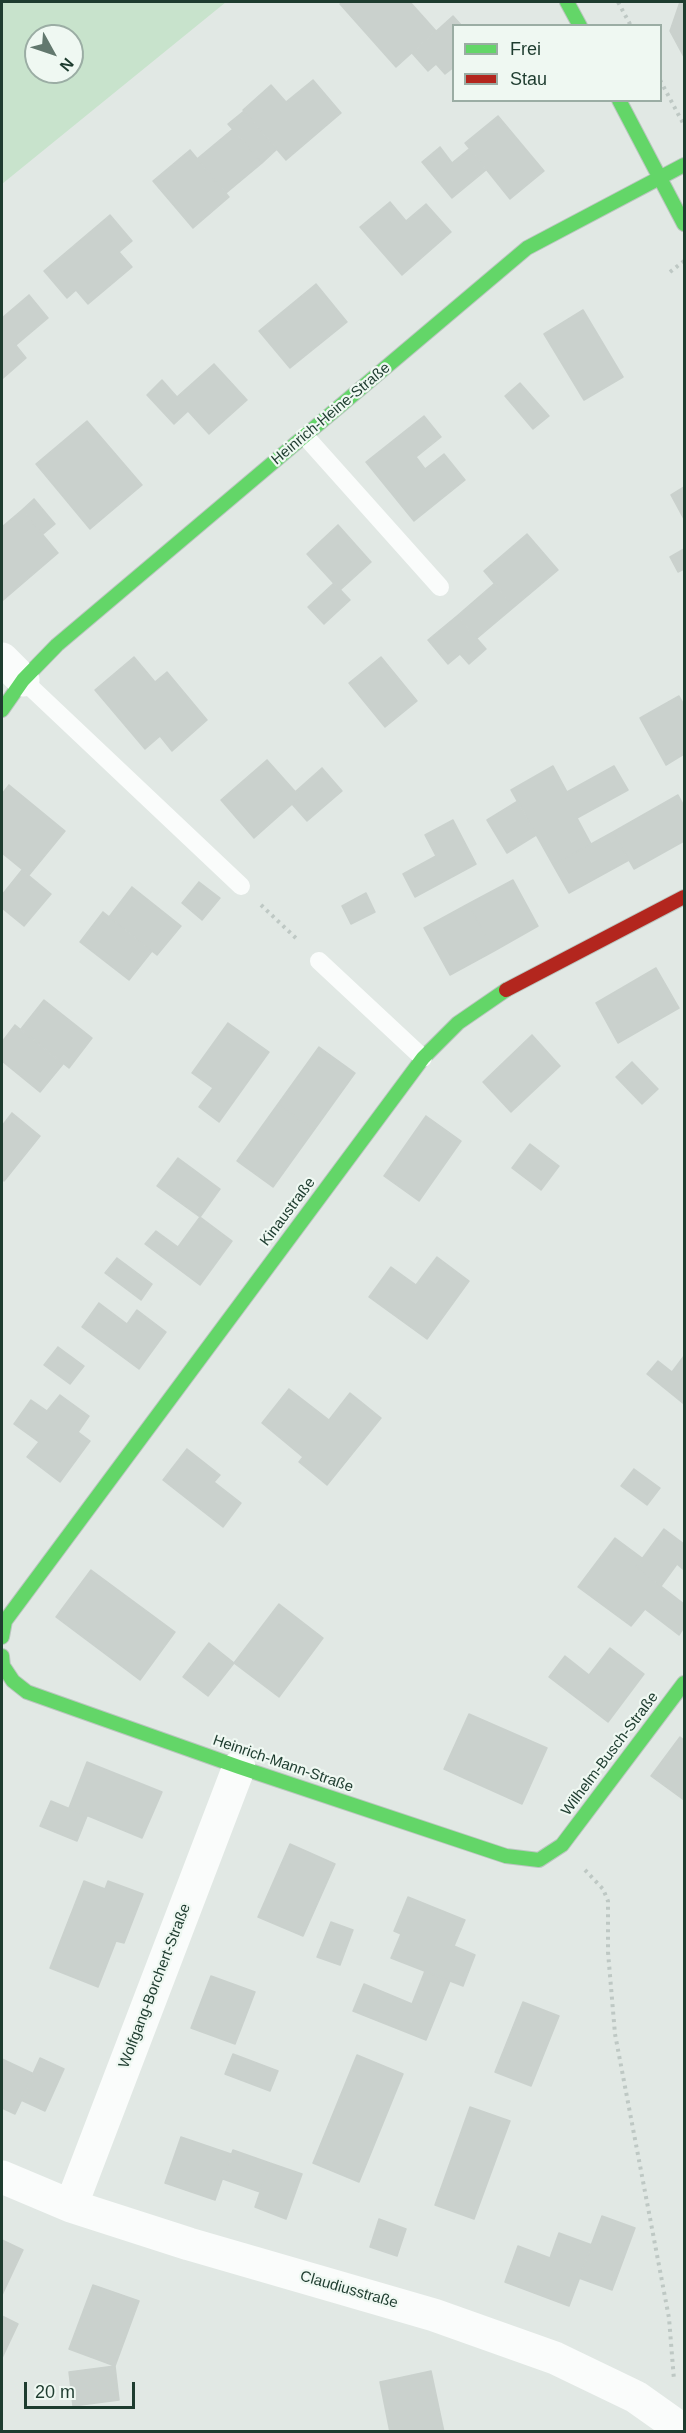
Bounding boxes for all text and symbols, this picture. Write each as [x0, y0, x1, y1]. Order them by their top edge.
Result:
north arrow [24, 24, 84, 84]
legend [452, 24, 662, 102]
text: Frei [510, 39, 541, 59]
text: N [56, 55, 77, 74]
text: Stau [510, 69, 547, 89]
street label: Heinrich-Heine-Straße [268, 359, 394, 469]
street label: Kinaustraße [256, 1174, 320, 1250]
street label: Wilhelm-Busch-Straße [558, 1689, 662, 1819]
street label: Heinrich-Mann-Straße [210, 1731, 356, 1797]
street label: Wolfgang-Borchert-Straße [115, 1901, 195, 2071]
street label: Claudiusstraße [298, 2267, 400, 2313]
scale bar [27, 2370, 138, 2408]
text: 20 m [35, 2382, 75, 2402]

